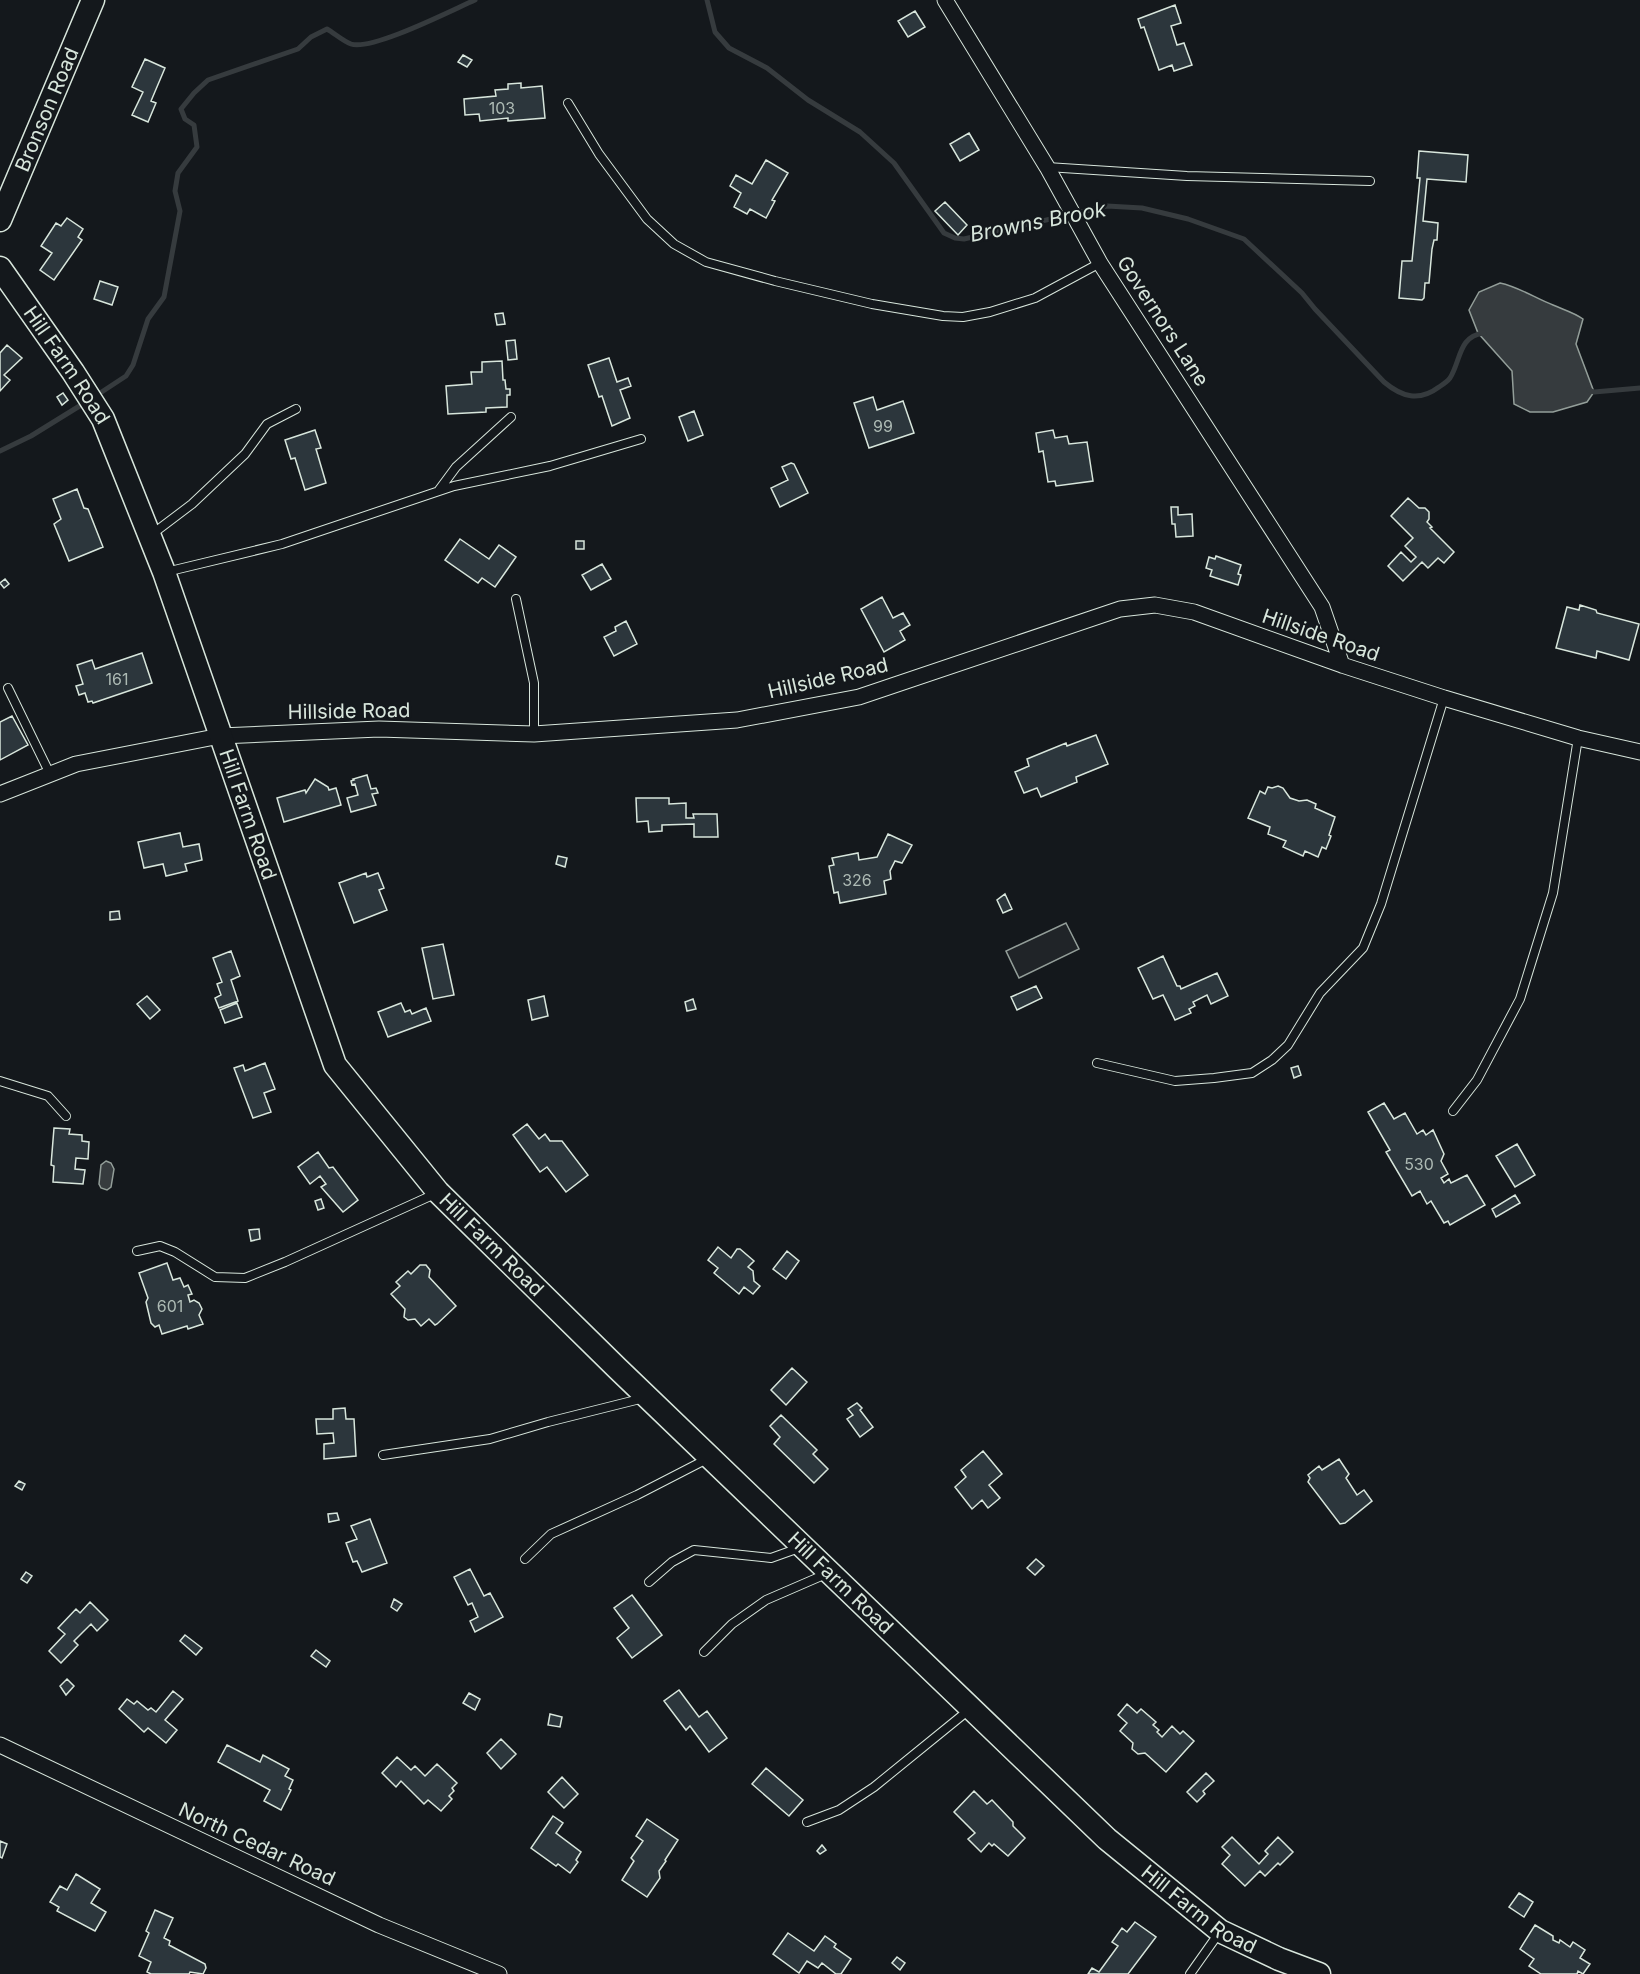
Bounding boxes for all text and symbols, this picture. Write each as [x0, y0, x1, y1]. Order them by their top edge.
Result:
street label: Bronson Road [10, 44, 84, 175]
house number: 103 [489, 98, 515, 118]
water label: Browns Brook [968, 196, 1109, 247]
street label: Governors Lane [1112, 251, 1214, 391]
street label: Hill Farm Road [19, 302, 115, 428]
house number: 99 [873, 416, 893, 436]
street label: Hillside Road [1259, 604, 1383, 666]
street label: Hillside Road [766, 653, 890, 703]
house number: 161 [106, 669, 128, 689]
street label: Hillside Road [288, 698, 410, 724]
street label: Hill Farm Road [214, 746, 282, 883]
house number: 326 [842, 870, 872, 890]
house number: 530 [1404, 1154, 1434, 1174]
street label: Hill Farm Road [434, 1188, 549, 1301]
house number: 601 [157, 1296, 183, 1316]
street label: Hill Farm Road [783, 1527, 898, 1639]
street label: North Cedar Road [175, 1797, 339, 1891]
street label: Hill Farm Road [1137, 1860, 1261, 1959]

